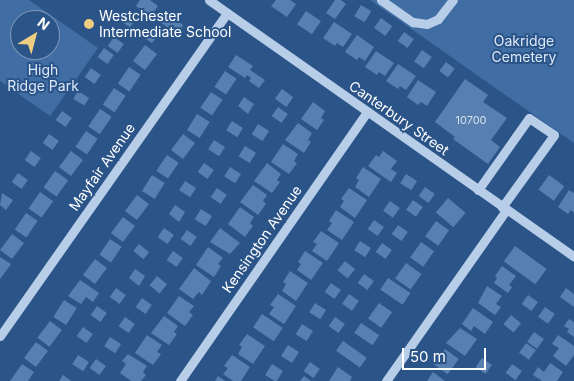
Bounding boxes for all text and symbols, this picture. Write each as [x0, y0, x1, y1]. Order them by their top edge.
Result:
place label: Westchester Intermediate School [99, 8, 231, 40]
north arrow [10, 10, 60, 60]
text: N [34, 13, 53, 33]
marker: Westchester Intermediate School [83, 18, 95, 30]
park label: Oakridge Cemetery [492, 33, 556, 65]
park label: High Ridge Park [7, 62, 79, 94]
street label: Canterbury Street [346, 77, 452, 159]
house number: 10700 [455, 113, 487, 127]
street label: Mayfair Avenue [66, 120, 138, 214]
street label: Kensington Avenue [219, 182, 305, 296]
scale bar [404, 338, 488, 370]
text: 50 m [410, 347, 446, 366]

